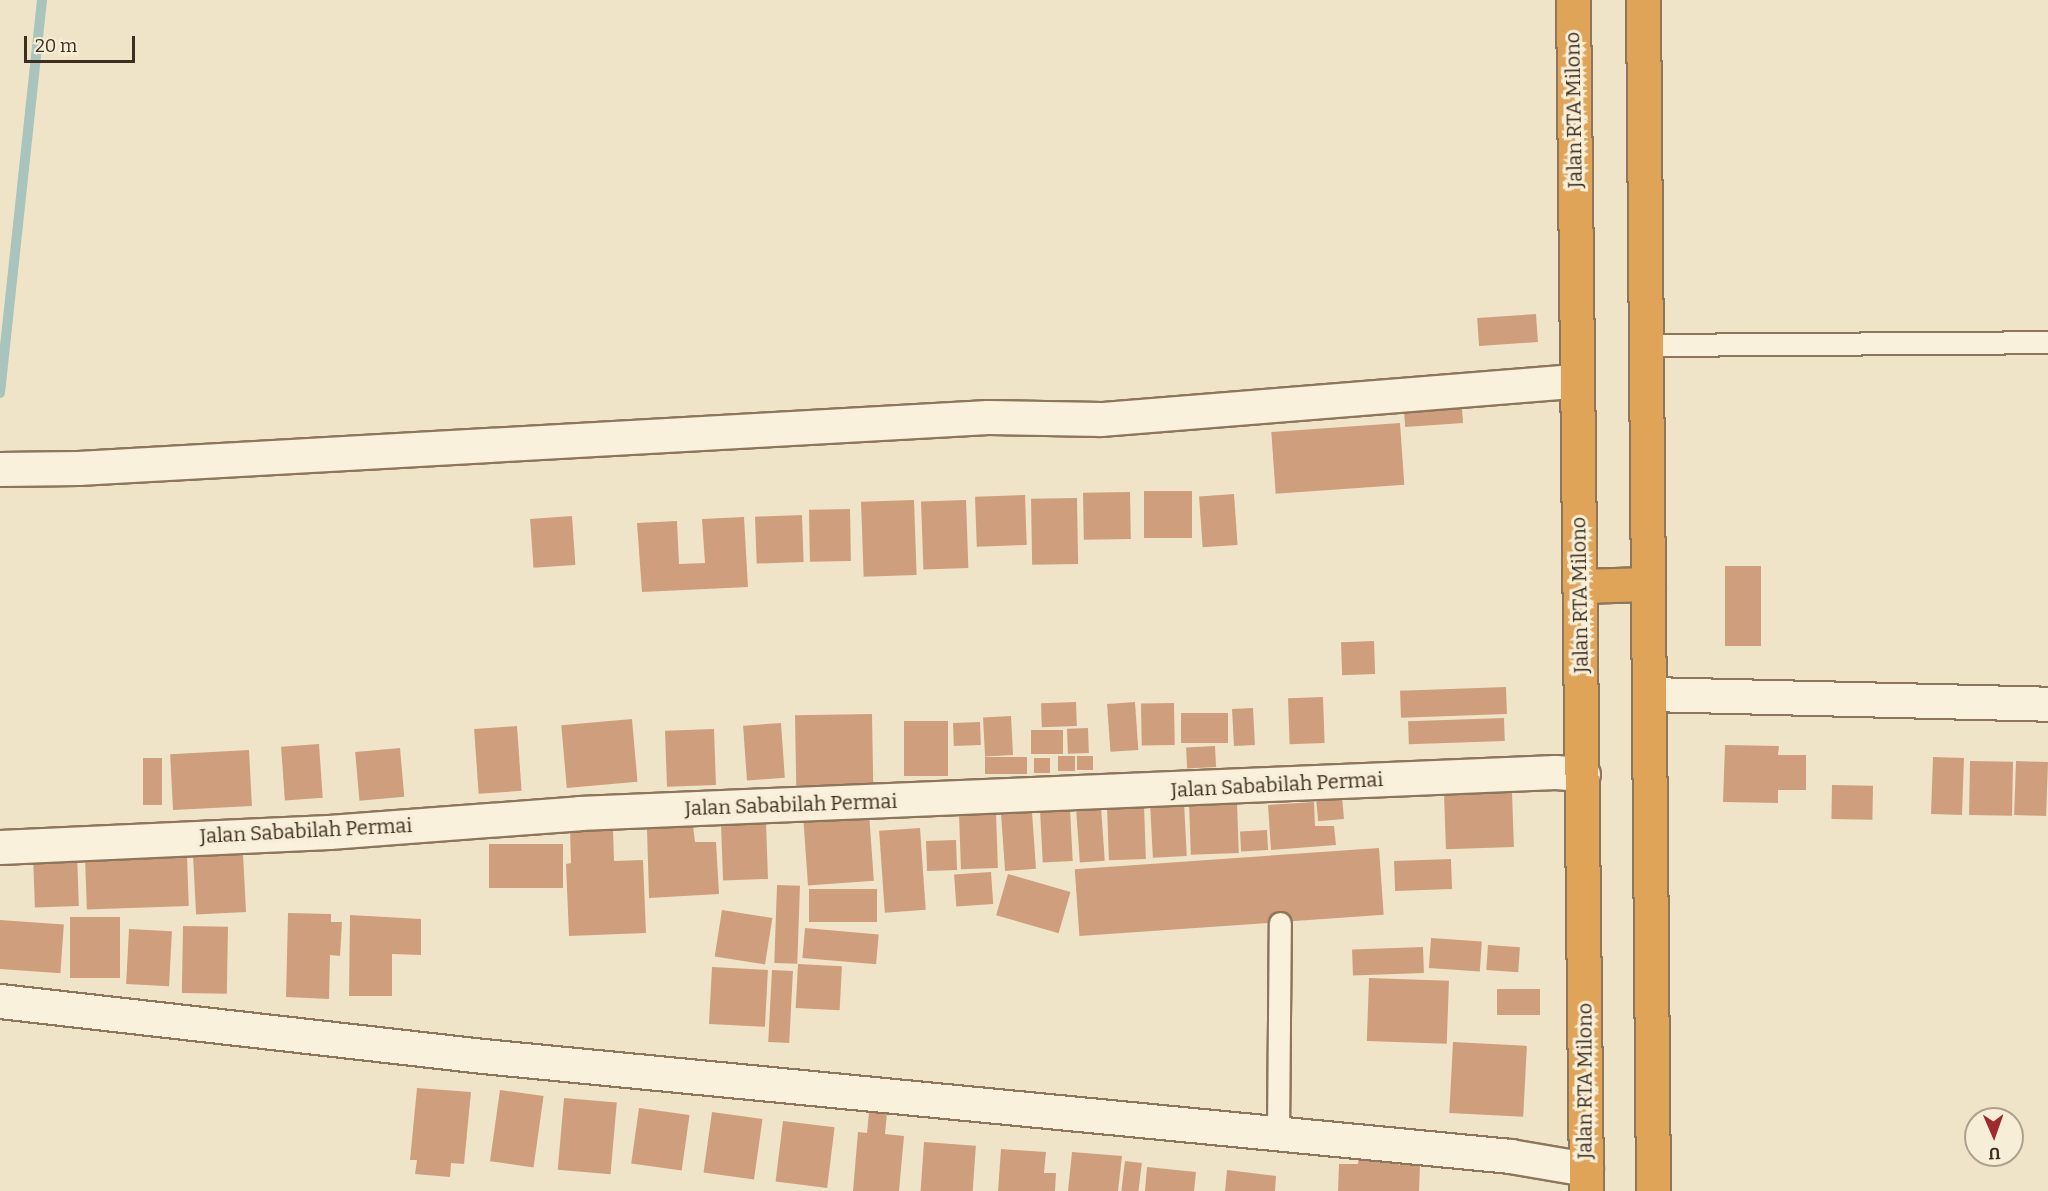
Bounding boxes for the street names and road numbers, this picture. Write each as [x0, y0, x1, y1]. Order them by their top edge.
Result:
street label: Jalan RTA Milono [1561, 32, 1587, 188]
street label: Jalan RTA Milono [1567, 517, 1593, 673]
street label: Jalan Sababilah Permai [1170, 767, 1384, 803]
street label: Jalan Sababilah Permai [684, 789, 898, 821]
street label: Jalan Sababilah Permai [199, 813, 413, 849]
street label: Jalan RTA Milono [1573, 1003, 1597, 1159]

